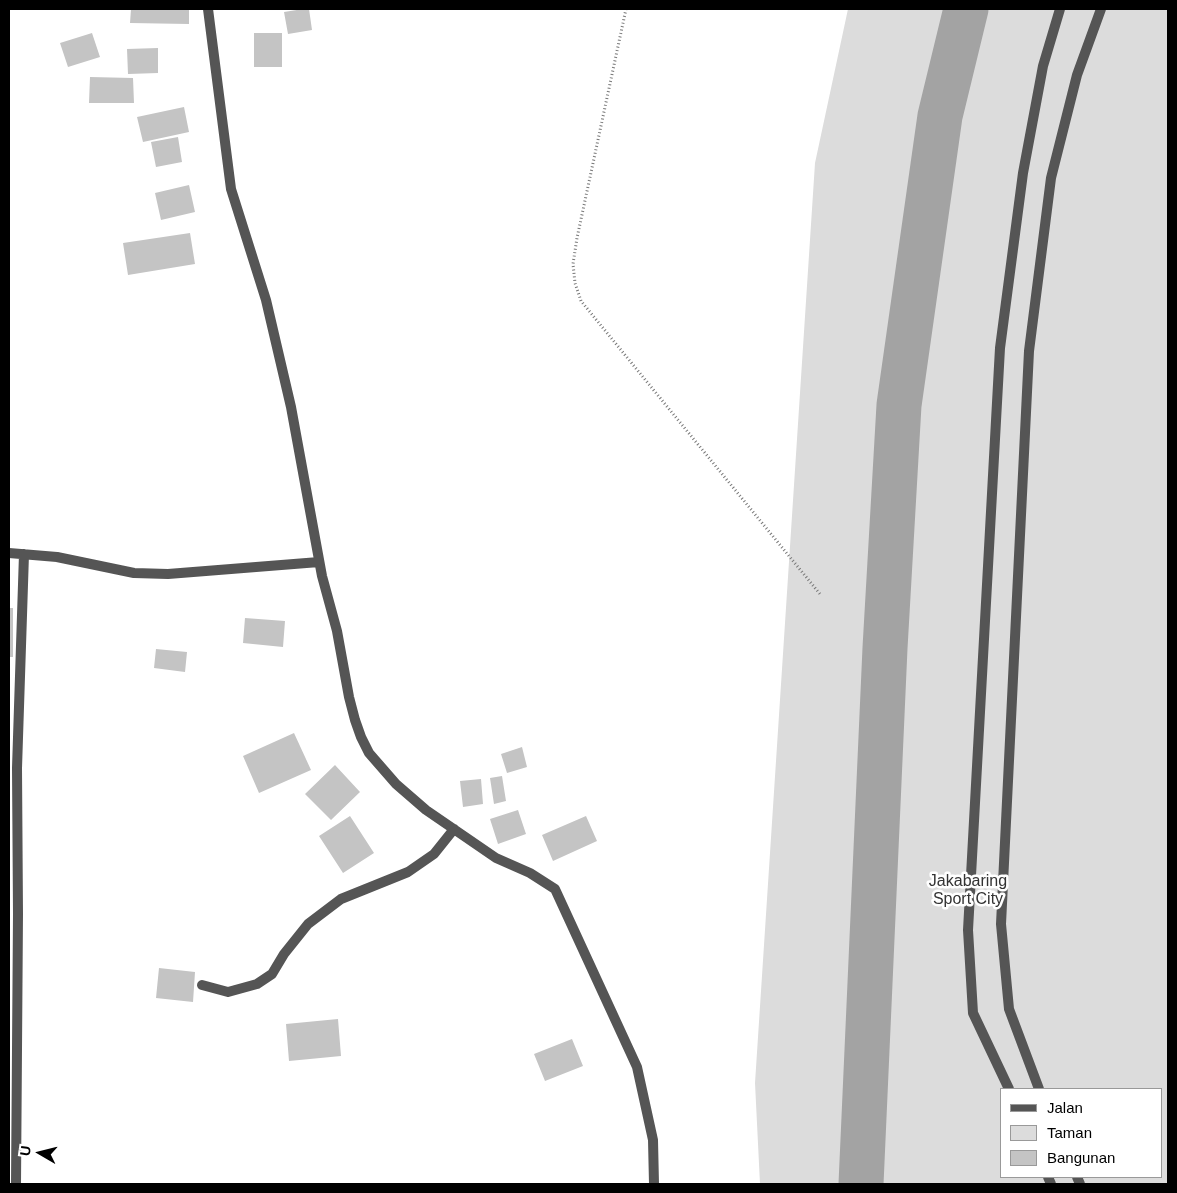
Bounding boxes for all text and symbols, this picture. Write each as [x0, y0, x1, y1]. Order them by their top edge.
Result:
park label: Jakabaring Sport City [929, 872, 1007, 910]
legend [1000, 1088, 1162, 1178]
text: Jalan [1047, 1099, 1083, 1116]
text: Taman [1047, 1124, 1092, 1141]
north arrow [15, 1128, 65, 1178]
text: U [17, 1145, 34, 1157]
text: Bangunan [1047, 1149, 1115, 1166]

